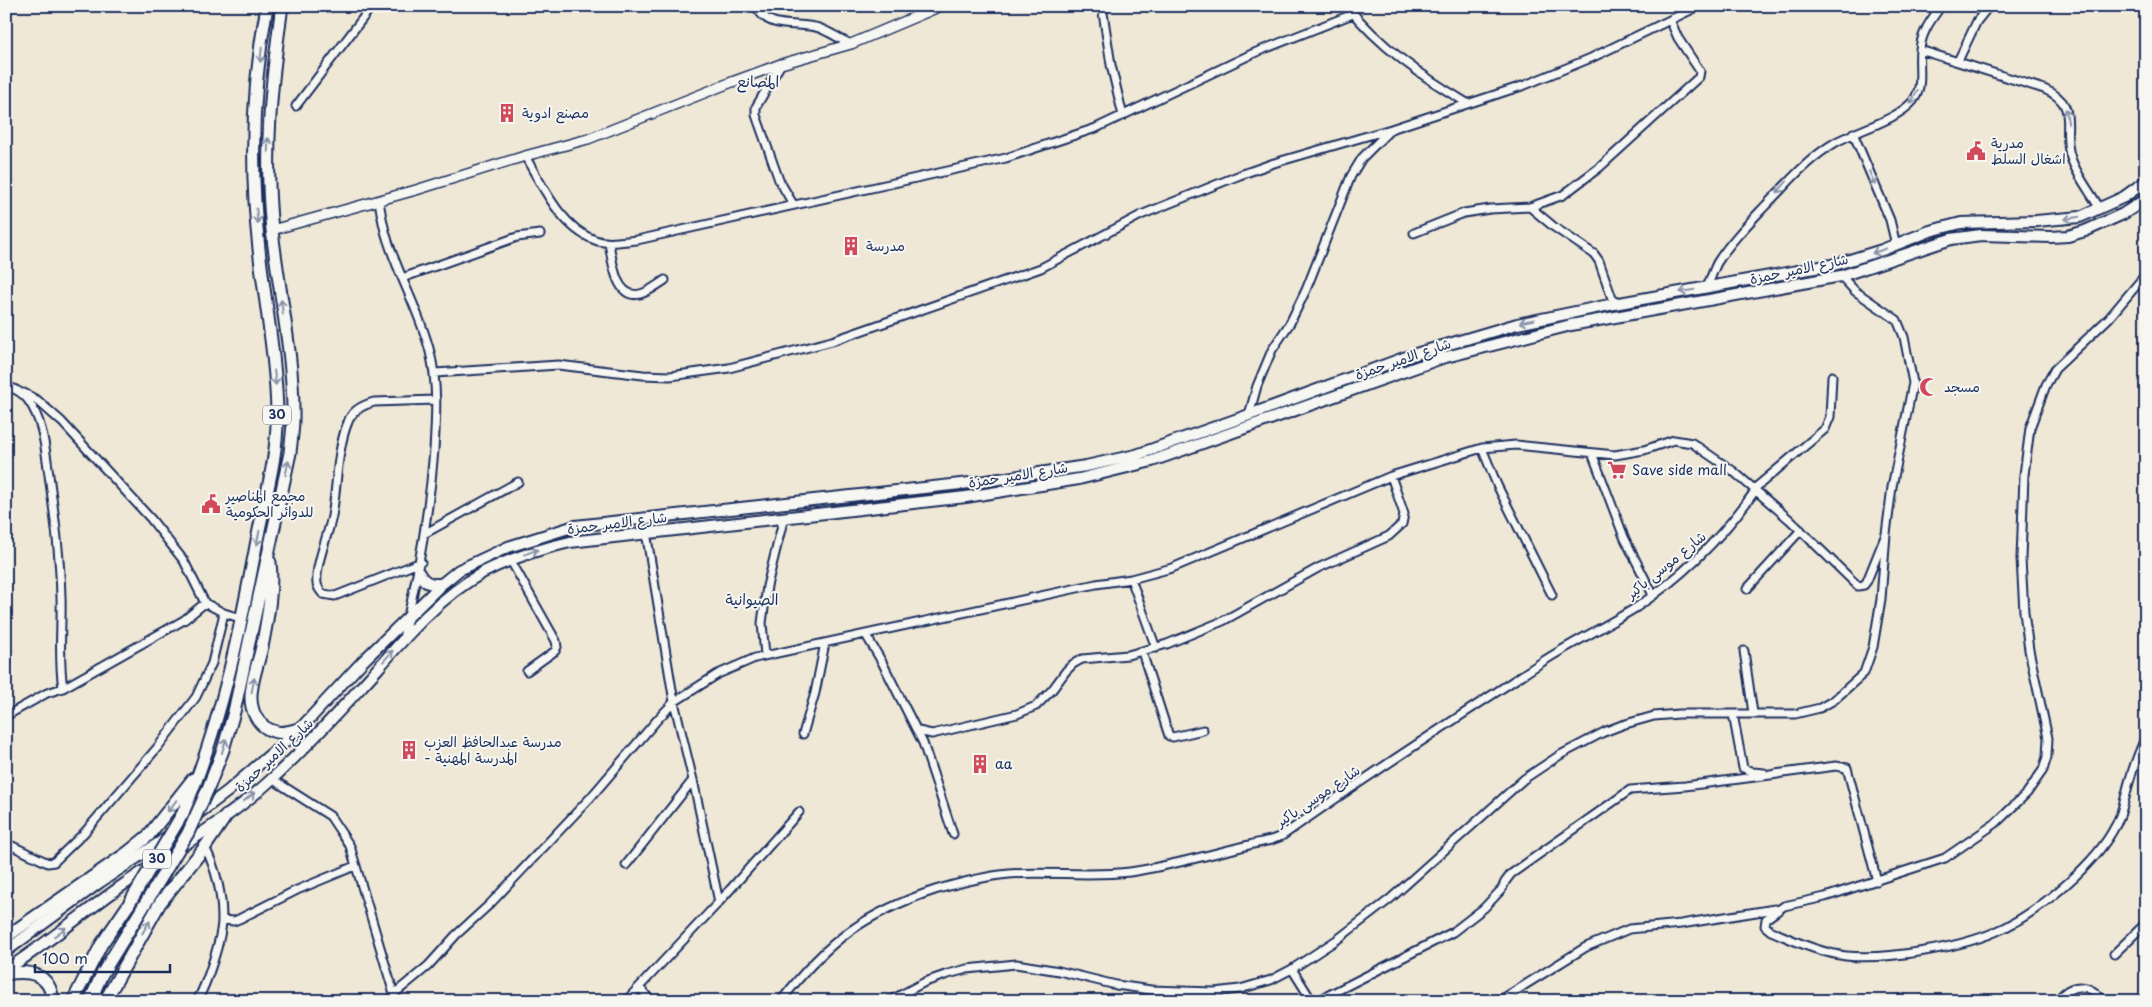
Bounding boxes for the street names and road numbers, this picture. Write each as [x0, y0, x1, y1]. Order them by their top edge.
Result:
street label: شارع الامير حمزة [1748, 248, 1850, 289]
street label: شارع الامير حمزة [1352, 332, 1454, 385]
road number: 30 [263, 406, 291, 424]
street label: شارع الامير حمزة [967, 456, 1069, 493]
street label: شارع الامير حمزة [566, 506, 668, 539]
street label: شارع موسى باكير [1620, 526, 1710, 604]
street label: شارع الامير حمزة [230, 713, 318, 797]
street label: شارع موسى باكير [1270, 760, 1364, 832]
road number: 30 [143, 850, 171, 869]

